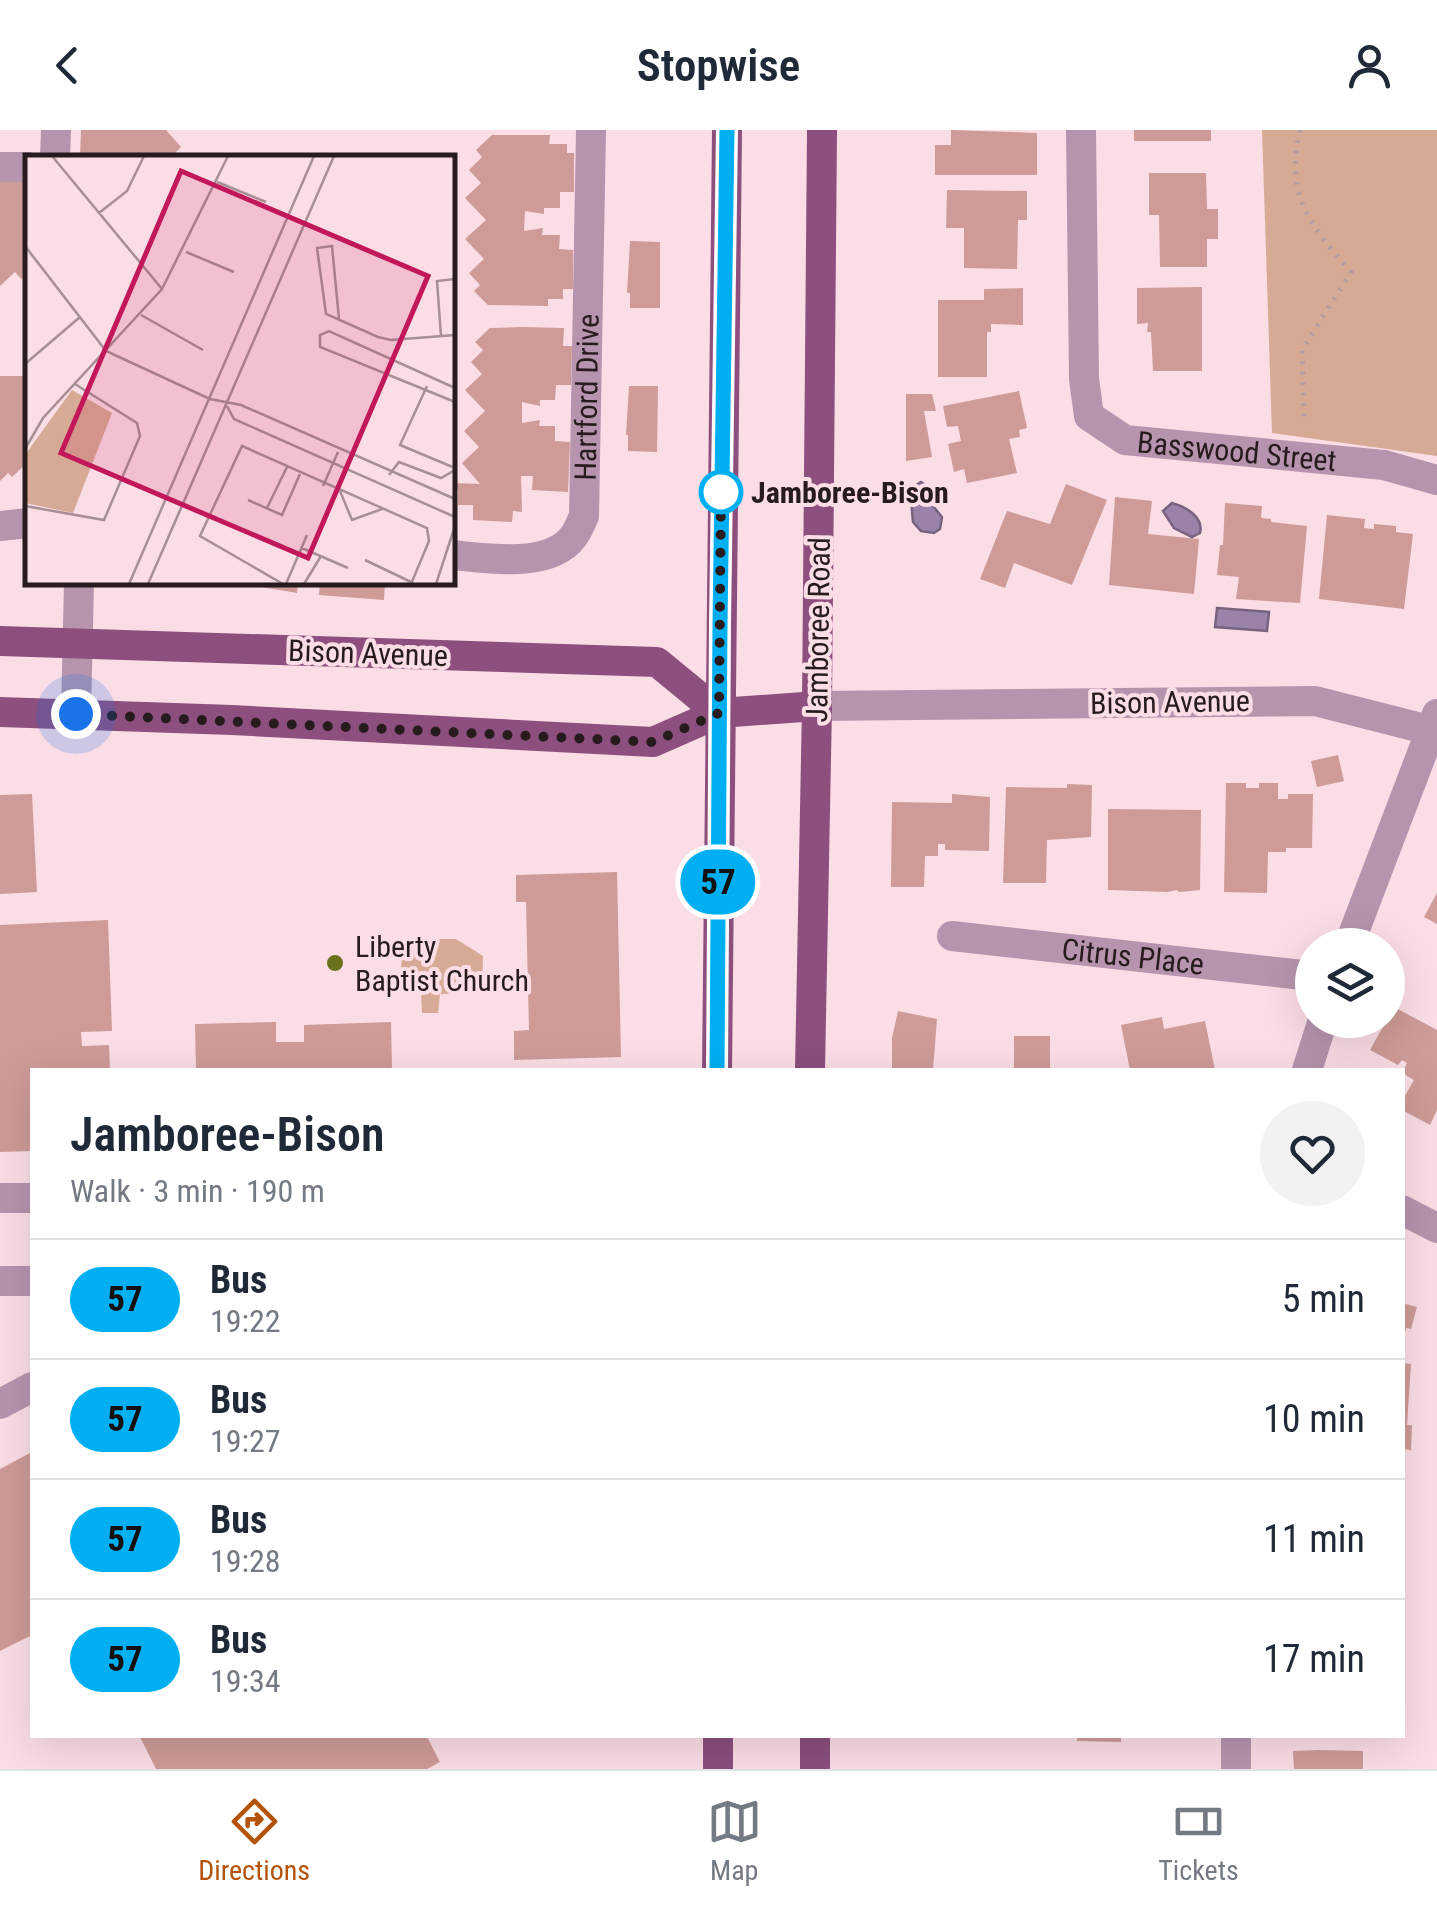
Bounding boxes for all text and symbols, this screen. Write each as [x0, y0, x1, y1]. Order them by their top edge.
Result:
icon: back [40, 38, 95, 93]
icon: person [1342, 38, 1397, 93]
text: Stopwise [637, 39, 800, 92]
inset map [25, 155, 455, 585]
street label: Hartford Drive [567, 313, 605, 481]
street label: Basswood Street [1136, 424, 1338, 478]
marker: Jamboree-Bison [700, 471, 742, 513]
place label: Jamboree-Bison [751, 475, 949, 510]
street label: Jamboree Road [799, 537, 837, 723]
street label: Bison Avenue [288, 633, 448, 673]
street label: Bison Avenue [1090, 683, 1250, 721]
your location [51, 689, 101, 739]
line badge: 57 [673, 850, 763, 914]
text: 57 [700, 862, 736, 903]
map controls [1295, 928, 1405, 1038]
button: layers [1295, 928, 1405, 1038]
place label: Liberty Baptist Church [355, 929, 529, 998]
street label: Citrus Place [1060, 931, 1206, 981]
marker: Liberty Baptist Church [324, 952, 346, 974]
button: heart [1260, 1101, 1365, 1206]
text: Jamboree-Bison [70, 1106, 384, 1163]
text: Walk · 3 min · 190 m [70, 1172, 325, 1210]
text: Bus [210, 1258, 267, 1302]
text: 5 min [1282, 1277, 1365, 1321]
text: 57 [107, 1279, 143, 1320]
text: 19:22 [210, 1302, 281, 1340]
text: Bus [210, 1378, 267, 1422]
text: 10 min [1263, 1397, 1365, 1441]
text: 57 [107, 1399, 143, 1440]
text: 19:27 [210, 1422, 281, 1460]
text: Bus [210, 1498, 267, 1542]
text: 11 min [1263, 1517, 1365, 1561]
text: 57 [107, 1519, 143, 1560]
text: 19:28 [210, 1542, 281, 1580]
text: Bus [210, 1618, 267, 1662]
text: 17 min [1263, 1637, 1365, 1681]
text: 57 [107, 1639, 143, 1680]
text: 19:34 [210, 1662, 281, 1700]
tab: Directions [198, 1794, 310, 1887]
tab: Map [707, 1794, 762, 1887]
tab: Tickets [1158, 1794, 1239, 1887]

